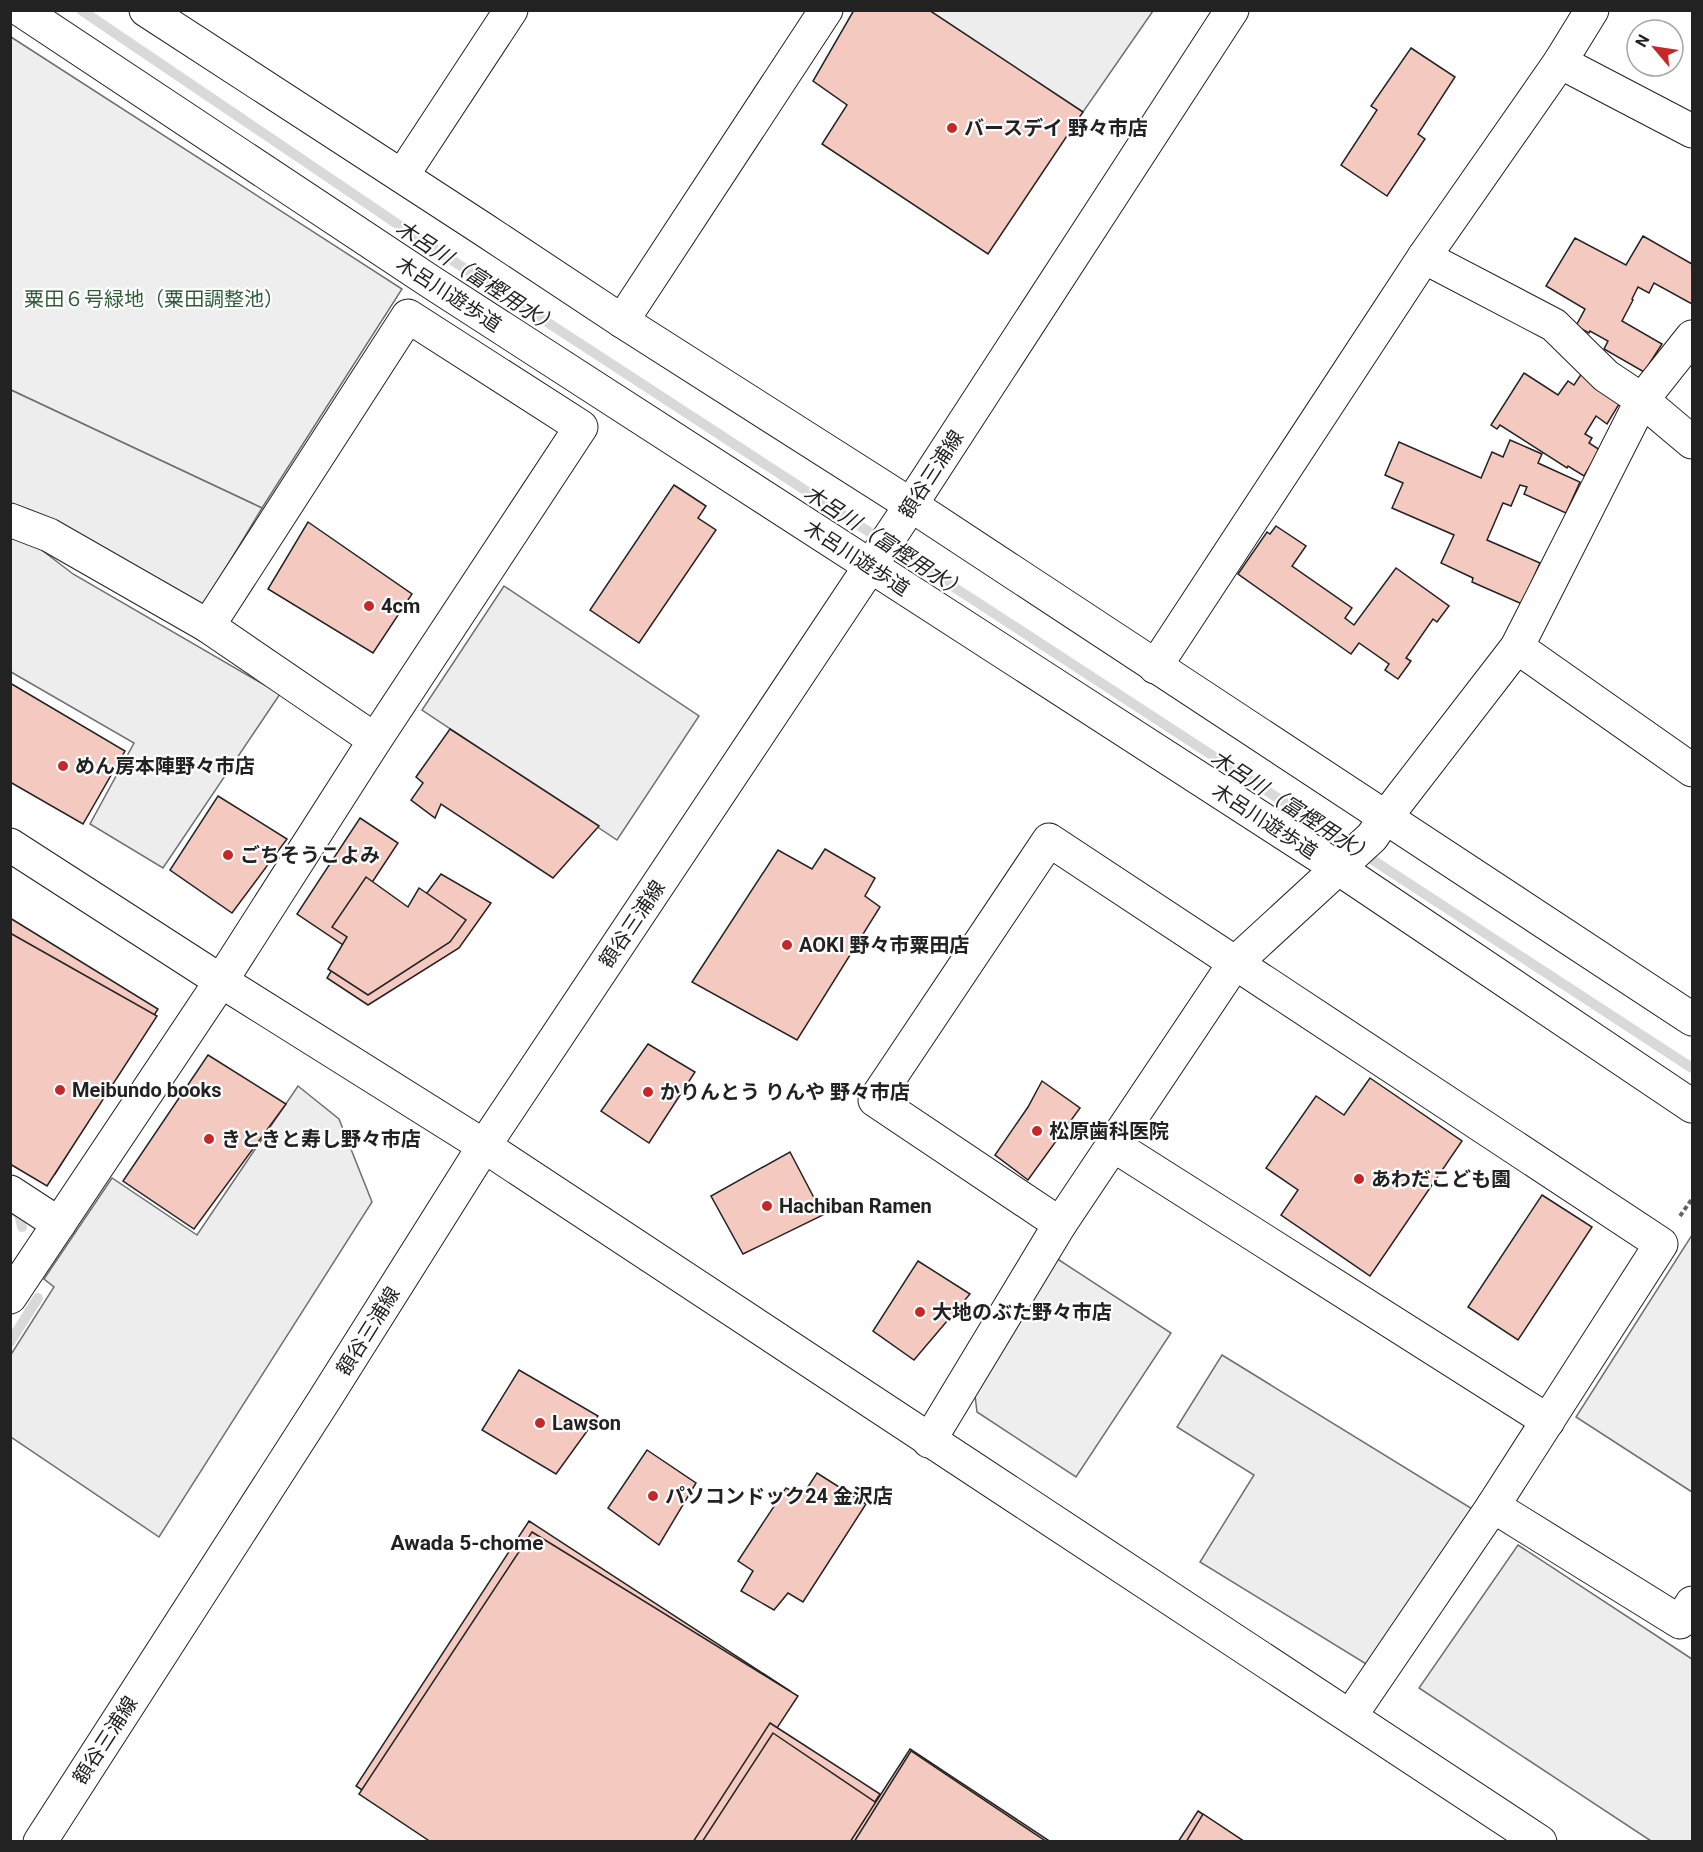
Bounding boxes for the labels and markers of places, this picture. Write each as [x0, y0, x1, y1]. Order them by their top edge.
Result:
place label: バースデイ 野々市店 [964, 116, 1148, 140]
marker: バースデイ 野々市店 [945, 121, 959, 135]
place label: 4cm [381, 594, 420, 618]
marker: 4cm [362, 599, 376, 613]
place label: めん房本陣野々市店 [75, 754, 255, 778]
marker: めん房本陣野々市店 [56, 759, 70, 773]
place label: ごちそうこよみ [240, 843, 380, 867]
marker: ごちそうこよみ [221, 848, 235, 862]
place label: AOKI 野々市粟田店 [799, 933, 970, 957]
marker: AOKI 野々市粟田店 [780, 938, 794, 952]
place label: Meibundo books [72, 1078, 222, 1102]
place label: かりんとう りんや 野々市店 [660, 1080, 910, 1104]
marker: Meibundo books [53, 1083, 67, 1097]
marker: かりんとう りんや 野々市店 [641, 1085, 655, 1099]
place label: 松原歯科医院 [1049, 1119, 1169, 1143]
marker: 松原歯科医院 [1030, 1124, 1044, 1138]
place label: きときと寿し野々市店 [221, 1127, 421, 1151]
marker: きときと寿し野々市店 [202, 1132, 216, 1146]
place label: あわだこども園 [1371, 1167, 1511, 1191]
marker: あわだこども園 [1352, 1172, 1366, 1186]
place label: Hachiban Ramen [779, 1194, 932, 1218]
marker: Hachiban Ramen [760, 1199, 774, 1213]
place label: 大地のぶた野々市店 [932, 1300, 1112, 1324]
marker: 大地のぶた野々市店 [913, 1305, 927, 1319]
place label: Lawson [552, 1411, 621, 1435]
marker: Lawson [533, 1416, 547, 1430]
place label: パソコンドック24 金沢店 [665, 1484, 893, 1508]
marker: パソコンドック24 金沢店 [646, 1489, 660, 1503]

